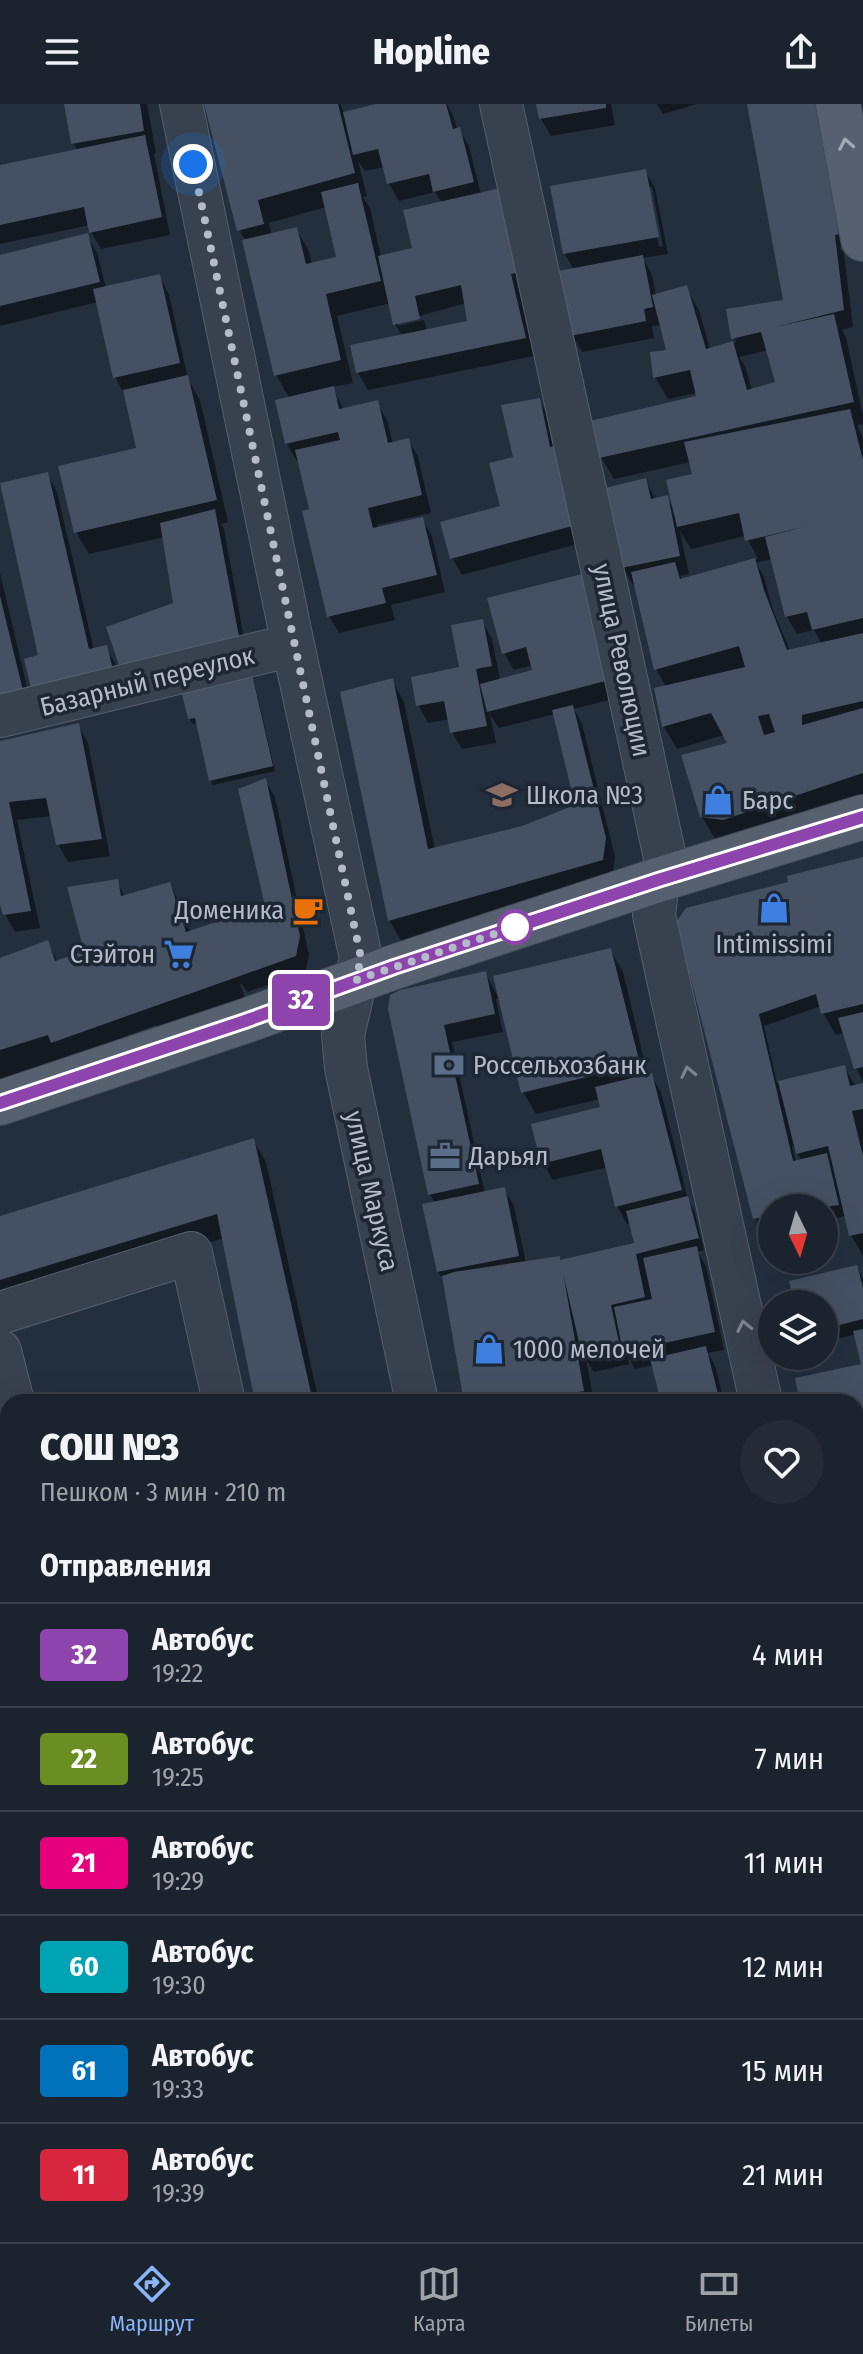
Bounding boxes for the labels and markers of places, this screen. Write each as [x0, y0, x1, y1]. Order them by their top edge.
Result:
school or university icon: Школа №3 [485, 778, 519, 812]
place label: Школа №3 [526, 780, 643, 811]
shop icon: Барс [701, 783, 735, 817]
place label: Барс [742, 785, 793, 816]
shop icon: Intimissimi [757, 891, 791, 925]
cafe icon: Доменика [291, 893, 325, 927]
place label: Доменика [174, 895, 284, 926]
unlabelled marker [498, 910, 532, 944]
place label: Intimissimi [715, 929, 833, 960]
supermarket icon: Стэйтон [162, 937, 196, 971]
place label: Стэйтон [70, 939, 155, 970]
bank icon: Россельхозбанк [432, 1048, 466, 1082]
place label: Россельхозбанк [473, 1050, 646, 1081]
office icon: Дарьял [428, 1139, 462, 1173]
place label: Дарьял [468, 1141, 548, 1172]
shop icon: 1000 мелочей [472, 1332, 506, 1366]
place label: 1000 мелочей [513, 1334, 665, 1365]

